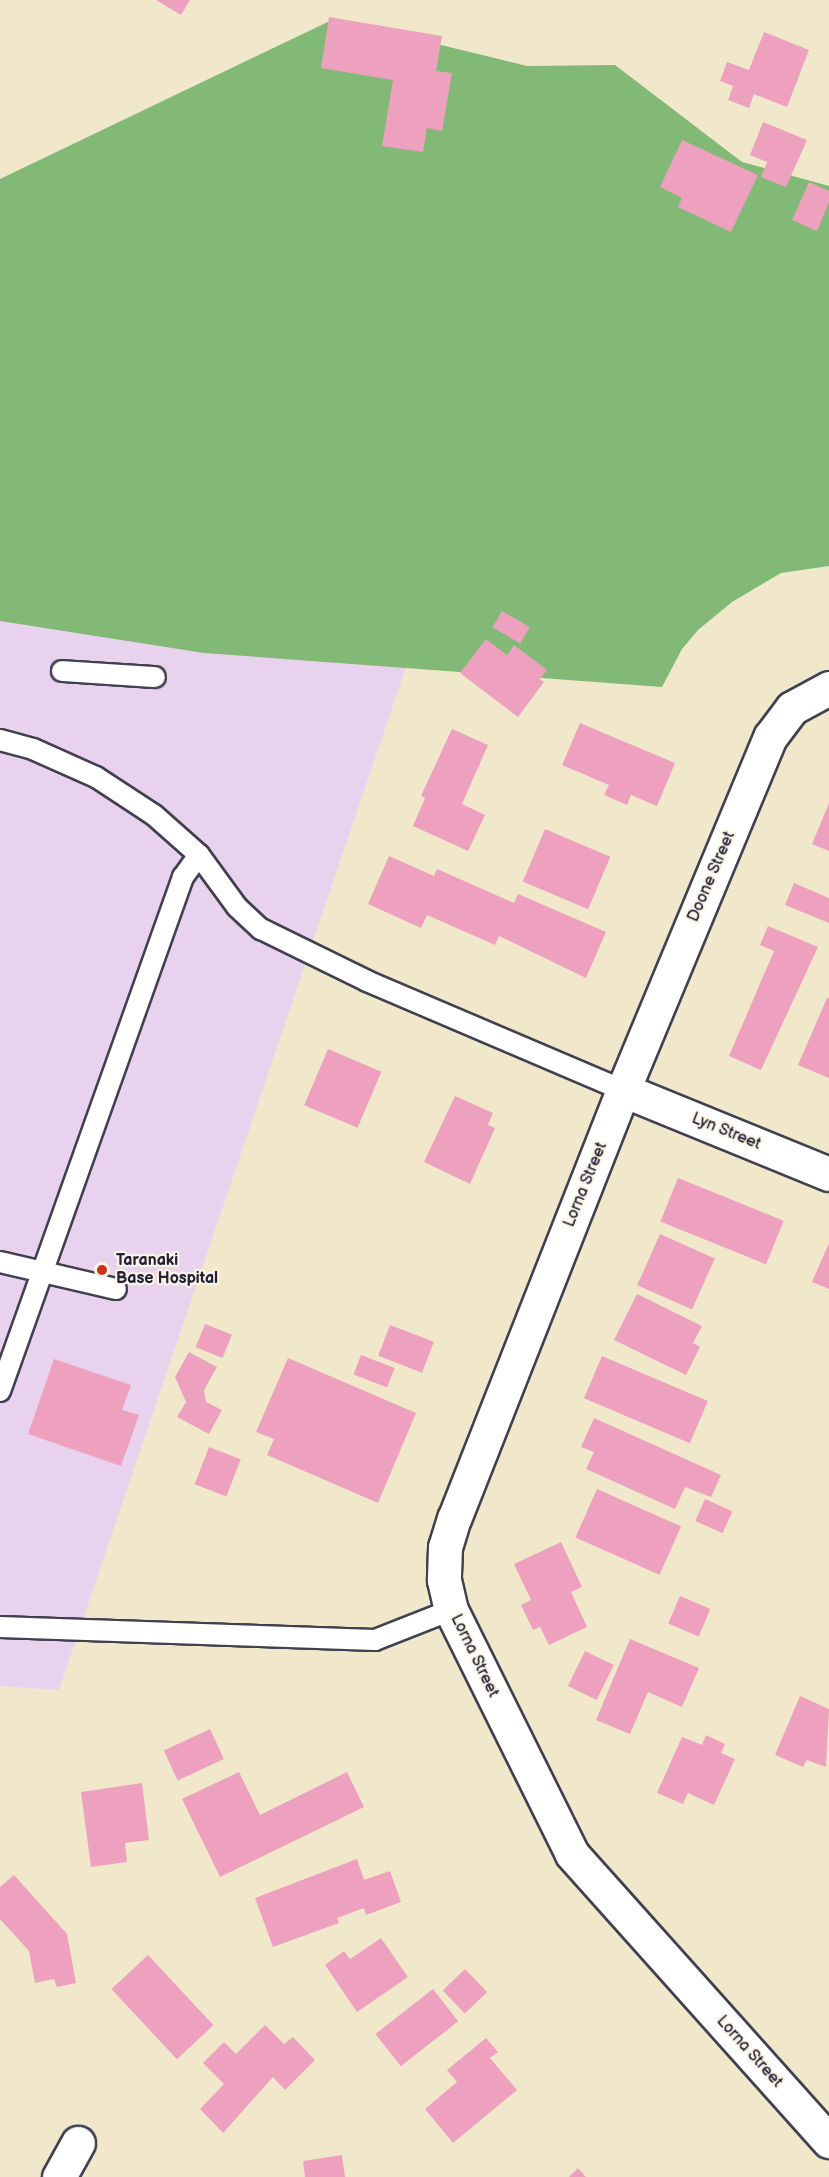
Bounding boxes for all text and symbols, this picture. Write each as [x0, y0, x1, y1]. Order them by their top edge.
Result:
street label: Doone Street [684, 829, 740, 925]
street label: Lyn Street [689, 1109, 763, 1155]
street label: Lorna Street [560, 1140, 612, 1230]
place label: Taranaki Base Hospital [116, 1251, 218, 1289]
marker: Taranaki Base Hospital [93, 1261, 111, 1279]
street label: Lorna Street [446, 1611, 502, 1701]
street label: Lorna Street [712, 2012, 786, 2092]

